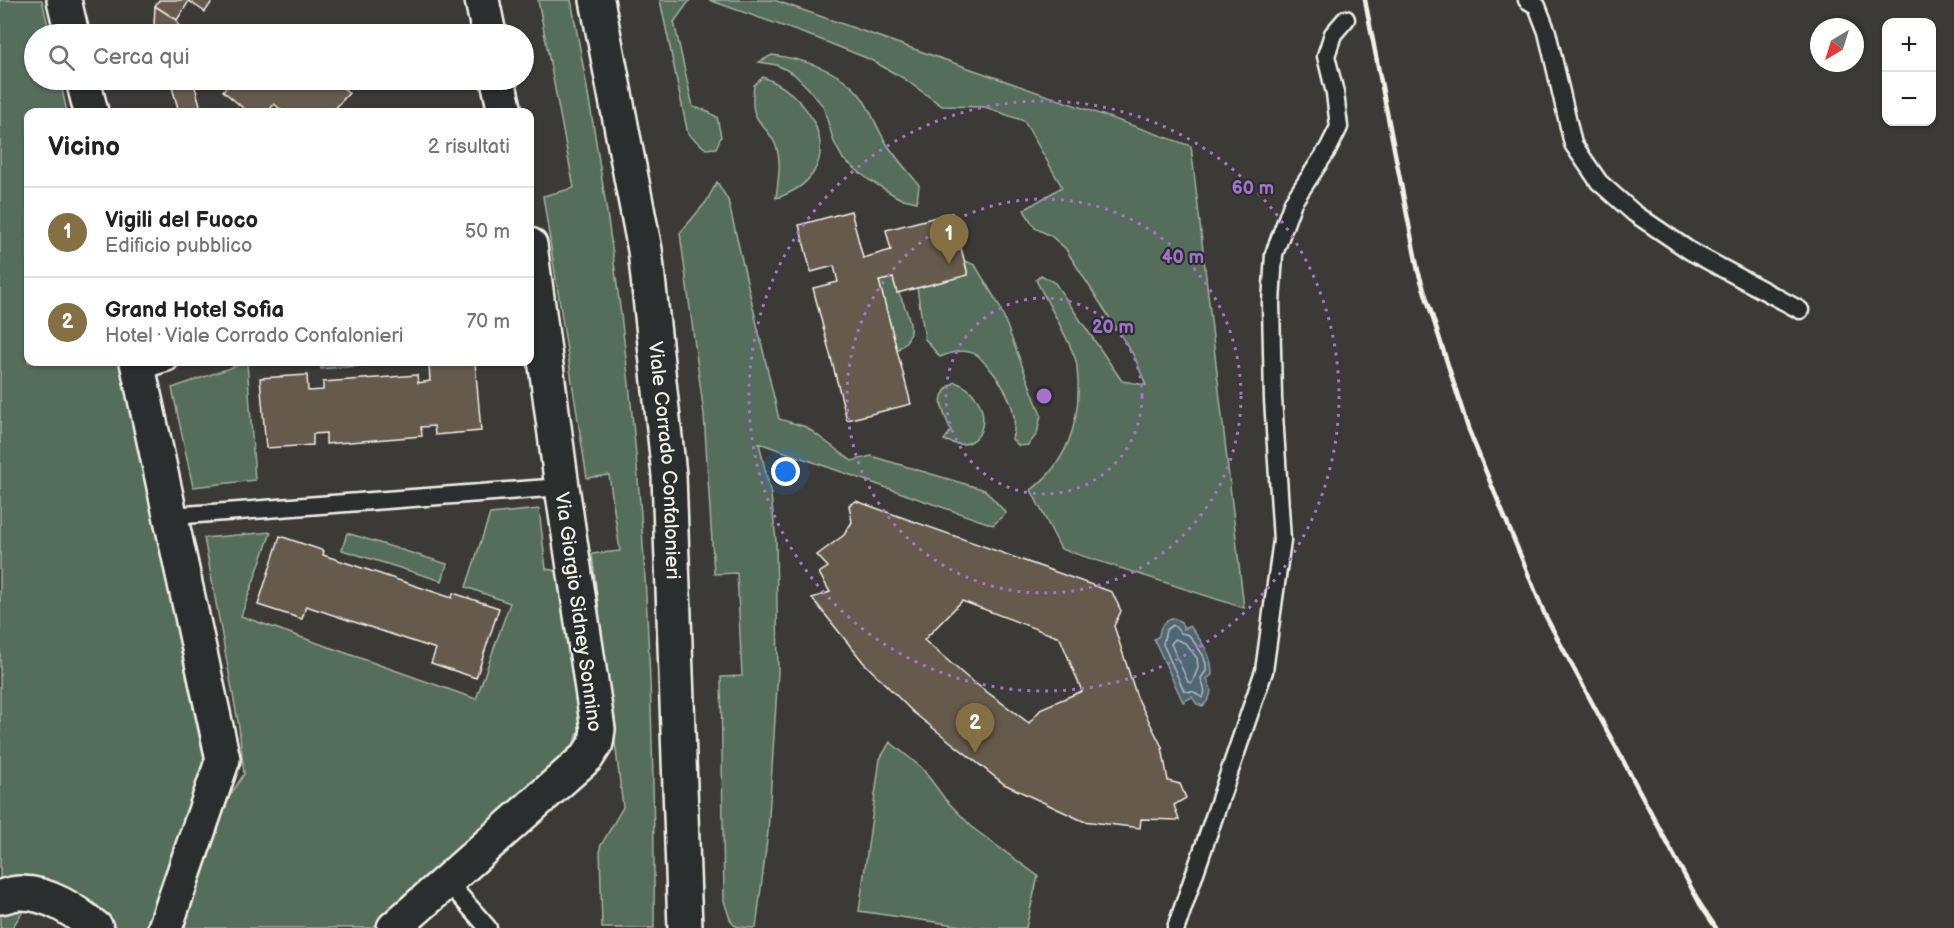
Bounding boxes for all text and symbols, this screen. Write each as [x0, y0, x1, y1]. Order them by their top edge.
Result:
north arrow [1810, 18, 1864, 72]
map controls [1882, 18, 1936, 126]
button: + [1882, 18, 1936, 72]
search box [24, 24, 534, 90]
icon: search [45, 41, 78, 74]
text: Cerca qui [93, 44, 190, 71]
button: − [1882, 72, 1936, 126]
text: Vicino [48, 132, 120, 163]
text: 2 risultati [428, 135, 510, 159]
text: 60 m [1232, 178, 1274, 199]
text: Vigili del Fuoco [105, 207, 258, 234]
pin: 1 [930, 214, 968, 264]
text: 1 [63, 220, 72, 244]
text: 50 m [465, 220, 510, 244]
text: Edificio pubblico [105, 234, 252, 258]
text: 40 m [1162, 247, 1204, 268]
text: Grand Hotel Sofia [105, 297, 284, 324]
text: 2 [62, 310, 73, 334]
text: 70 m [466, 310, 510, 334]
text: 20 m [1092, 317, 1134, 338]
text: Hotel · Viale Corrado Confalonieri [105, 324, 403, 348]
street label: Viale Corrado Confalonieri [643, 340, 685, 580]
centre of rings [1034, 386, 1054, 406]
your location [771, 457, 800, 486]
street label: Via Giorgio Sidney Sonnino [549, 491, 607, 733]
pin: 2 [956, 704, 994, 753]

